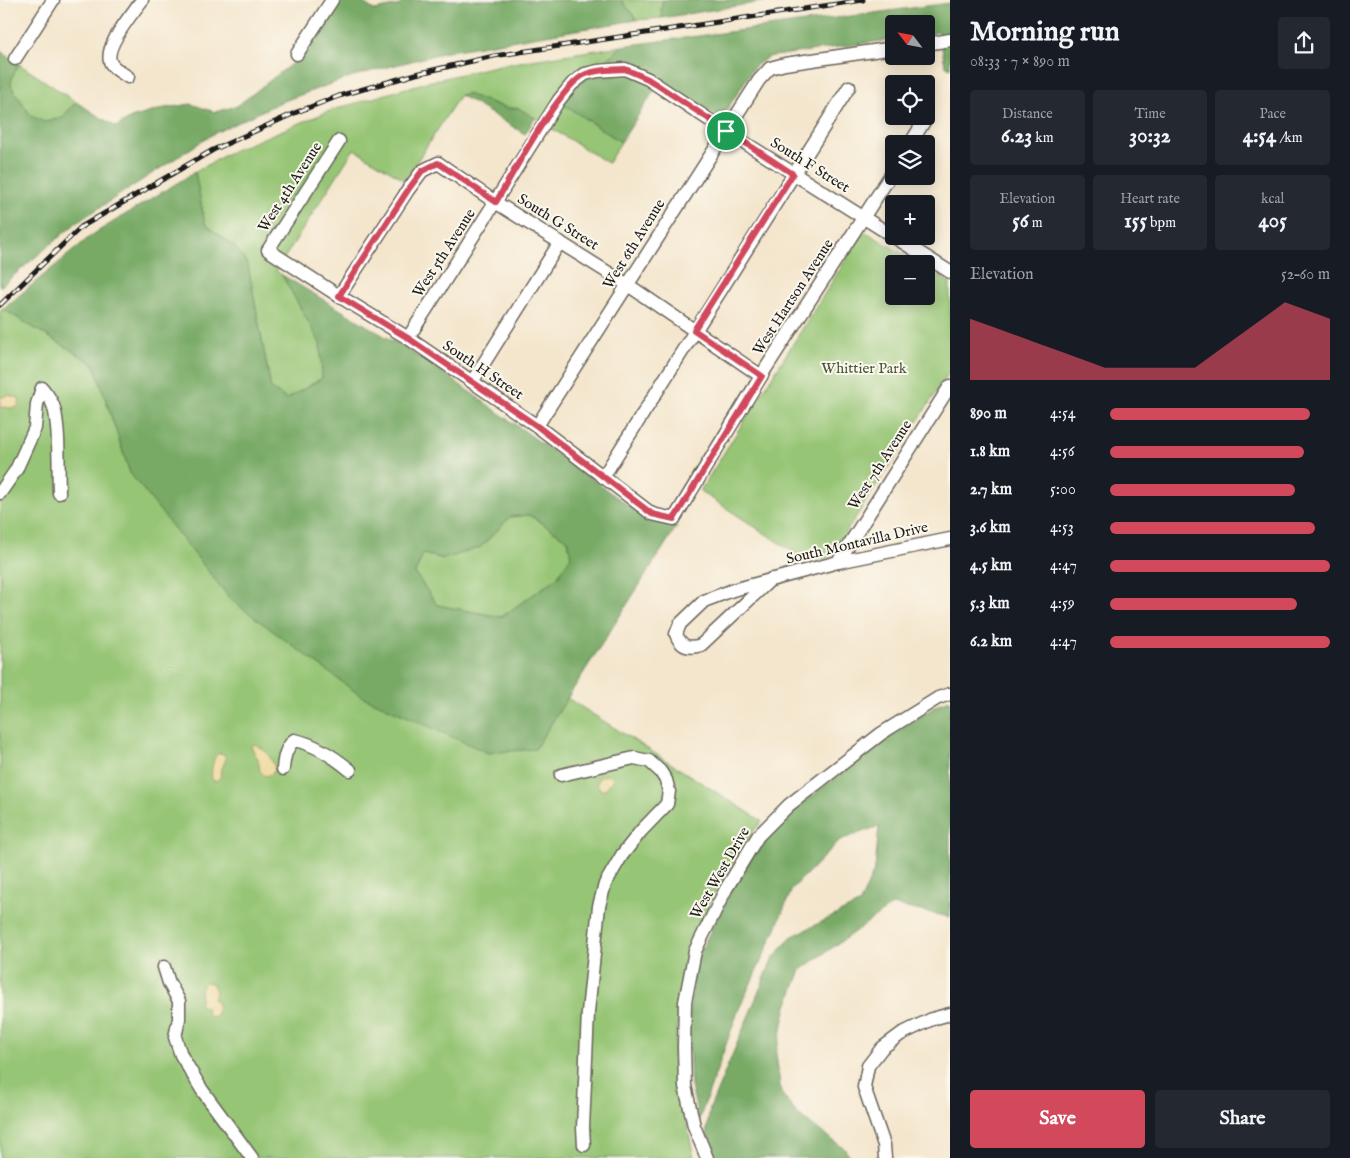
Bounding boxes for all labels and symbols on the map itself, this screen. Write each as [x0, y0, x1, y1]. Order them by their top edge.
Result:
north arrow [885, 15, 935, 65]
pin [705, 110, 747, 152]
street label: South F Street [767, 133, 853, 197]
street label: West 4th Avenue [254, 138, 326, 236]
street label: South G Street [514, 189, 602, 255]
street label: West 6th Avenue [599, 195, 669, 293]
street label: West 5th Avenue [408, 205, 480, 301]
street label: West Hartson Avenue [748, 235, 838, 359]
street label: South H Street [439, 336, 527, 404]
park label: Whittier Park [821, 359, 908, 378]
street label: West 7th Avenue [844, 416, 916, 514]
street label: South Montavilla Drive [784, 517, 930, 569]
street label: West West Drive [686, 823, 754, 922]

